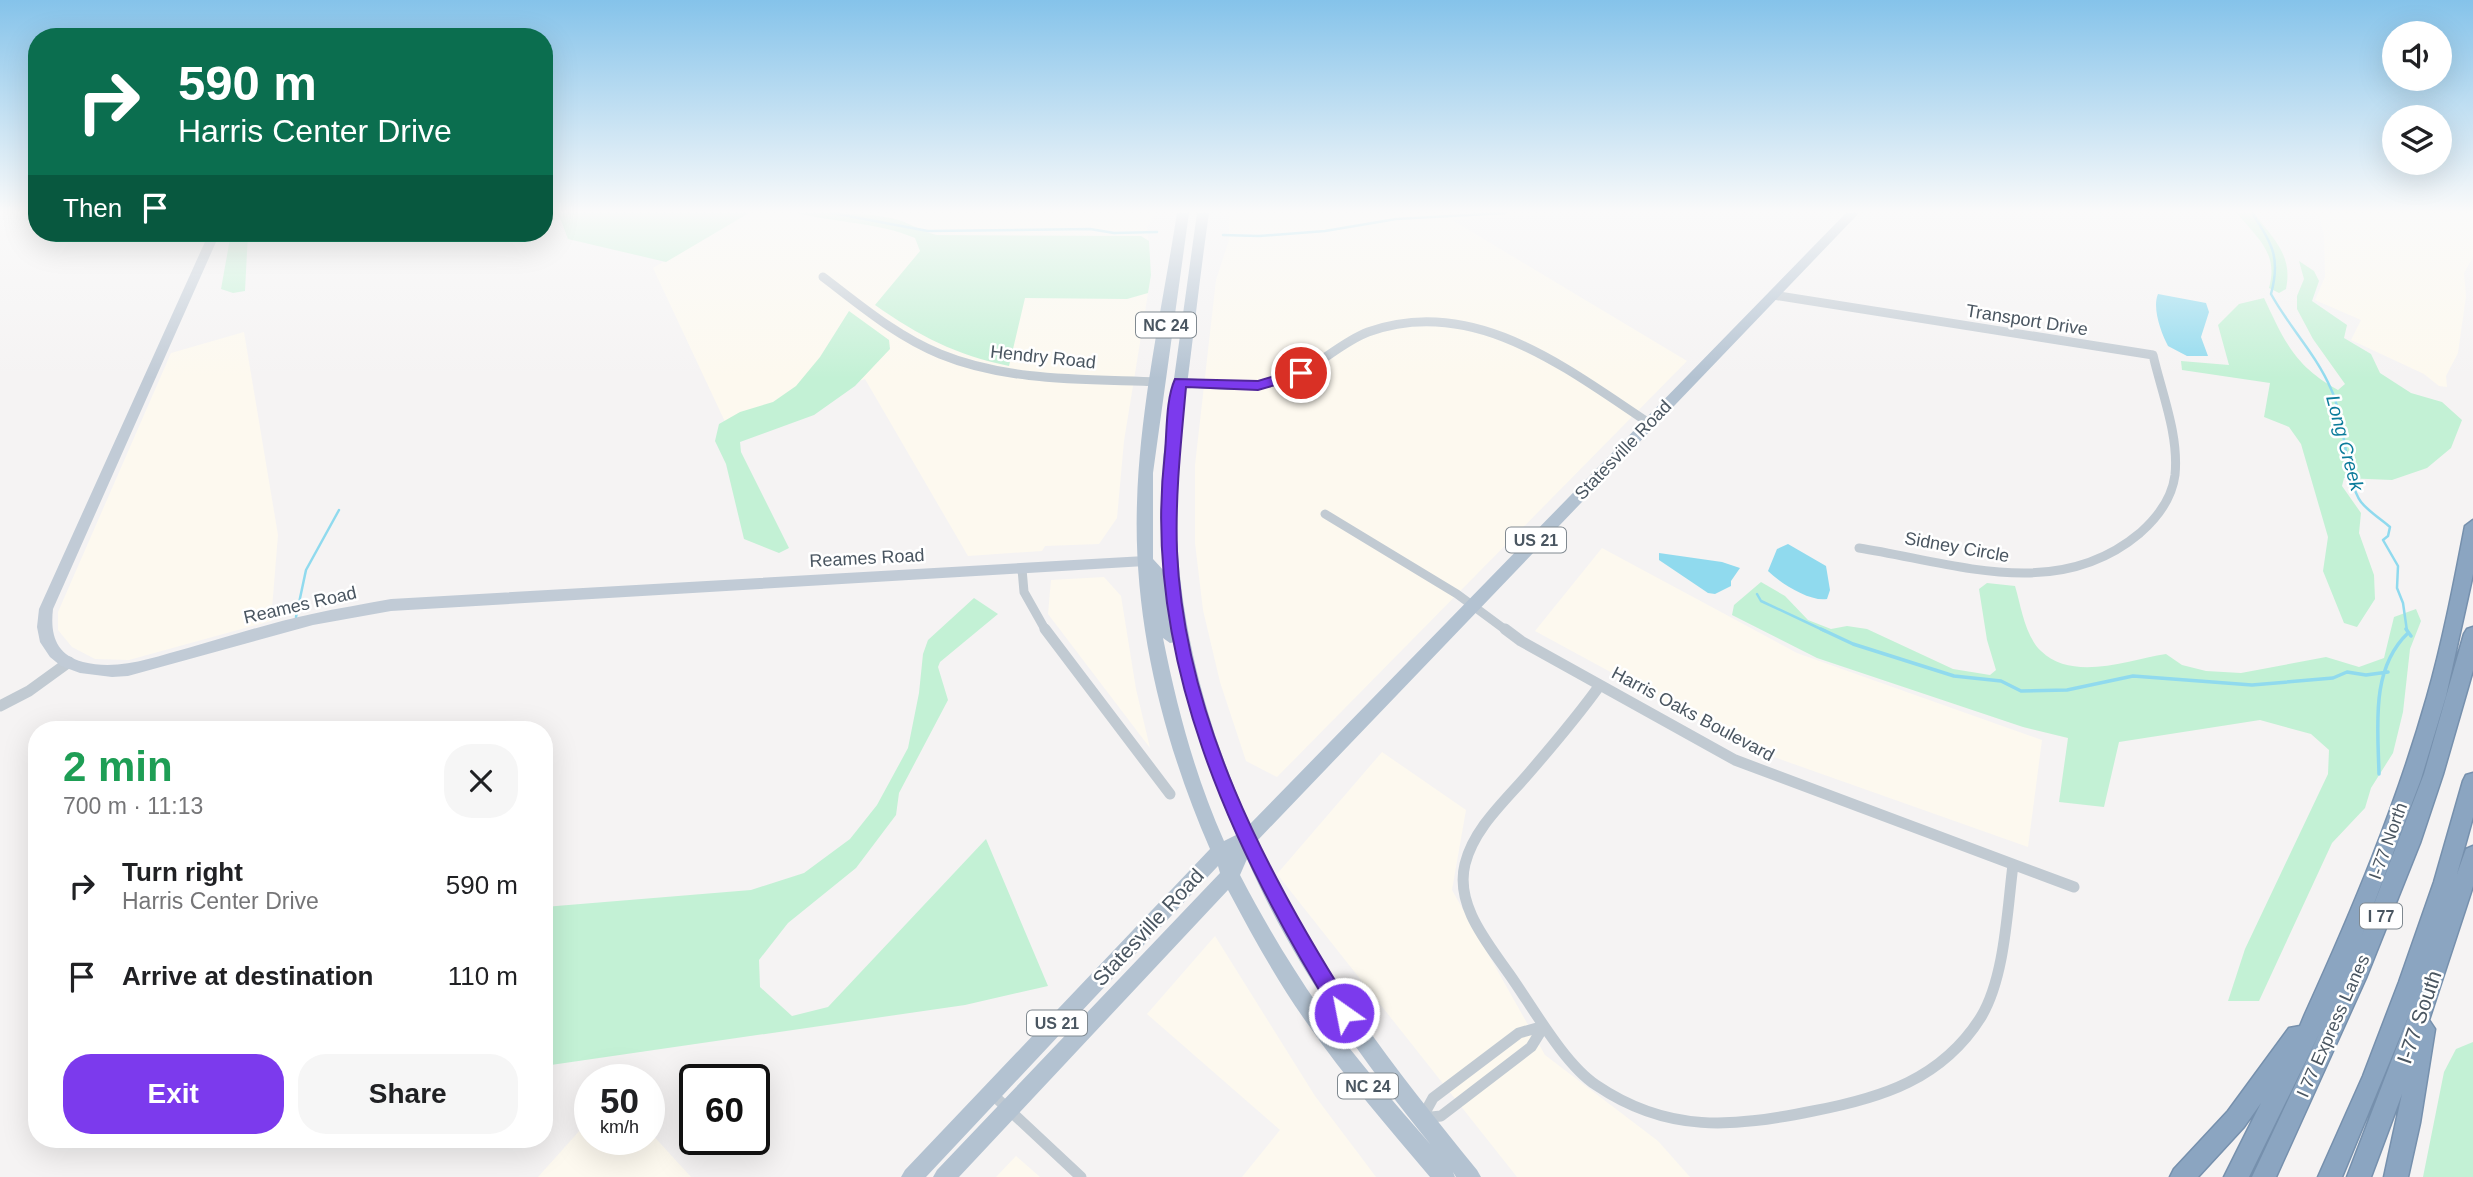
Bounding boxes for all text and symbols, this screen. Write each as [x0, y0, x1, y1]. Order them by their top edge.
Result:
map controls [2382, 21, 2452, 175]
button: sound [2382, 21, 2452, 91]
icon: right [63, 56, 154, 147]
text: 590 m [178, 56, 317, 110]
button: layers [2382, 105, 2452, 175]
text: Harris Center Drive [178, 113, 452, 149]
icon: arrive [136, 189, 174, 227]
text: Then [63, 193, 122, 223]
street label: Transport Drive [1965, 300, 2089, 340]
road number: NC 24 [1136, 312, 1196, 338]
street label: Hendry Road [989, 342, 1097, 372]
pin [1271, 343, 1331, 403]
icon: arrive [1282, 354, 1320, 392]
water label: Long Creek [2322, 393, 2368, 495]
street label: Statesville Road [1571, 396, 1675, 504]
road number: US 21 [1506, 527, 1566, 552]
street label: Sidney Circle [1903, 528, 2011, 566]
street label: Reames Road [809, 545, 925, 571]
street label: Reames Road [242, 582, 358, 628]
street label: Harris Oaks Boulevard [1608, 663, 1778, 765]
text: 2 min [63, 743, 173, 790]
button: close [444, 744, 518, 818]
text: 700 m · 11:13 [63, 793, 203, 819]
street label: I-77 North [2365, 800, 2411, 882]
text: Turn right [122, 857, 243, 887]
street label: Statesville Road [1088, 864, 1208, 990]
icon: right [63, 867, 101, 905]
text: 590 m [446, 870, 518, 900]
text: Harris Center Drive [122, 888, 319, 914]
road number: I 77 [2360, 904, 2402, 928]
street label: I 77 Express Lanes [2293, 952, 2373, 1100]
icon: arrive [63, 958, 101, 996]
text: Arrive at destination [122, 961, 373, 991]
text: 110 m [448, 961, 518, 991]
street label: I-77 South [2392, 967, 2446, 1067]
position arrow [1307, 976, 1381, 1050]
road number: US 21 [1027, 1010, 1087, 1036]
button: Exit [63, 1054, 284, 1134]
button: Share [298, 1054, 518, 1134]
speed limit sign: 60 [679, 1064, 770, 1155]
road number: NC 24 [1338, 1074, 1398, 1098]
text: 50 [600, 1081, 639, 1120]
text: km/h [600, 1117, 639, 1137]

